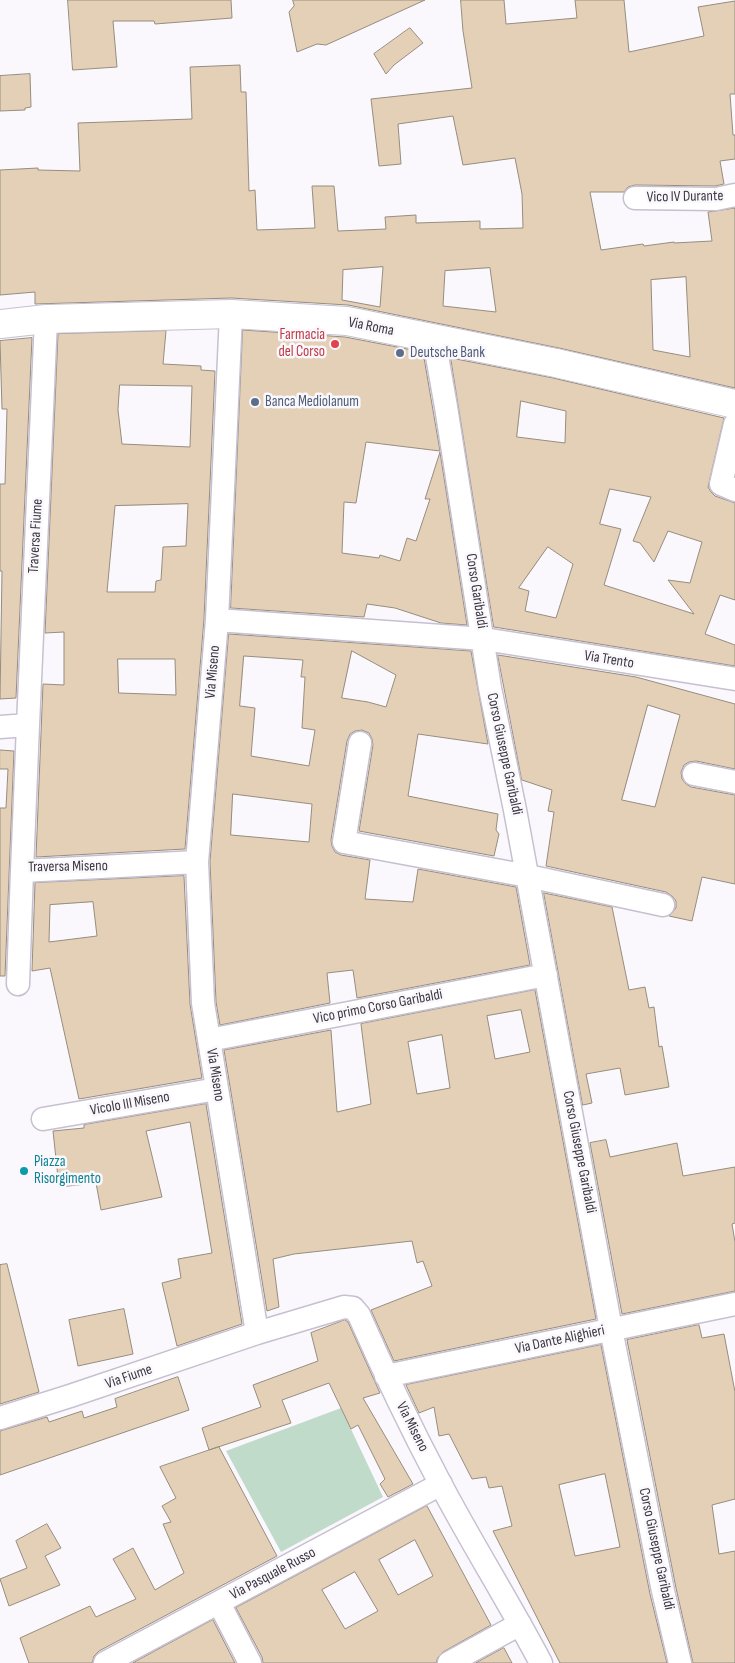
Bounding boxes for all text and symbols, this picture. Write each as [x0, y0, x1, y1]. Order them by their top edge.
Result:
street label: Vico IV Durante [646, 187, 724, 207]
street label: Via Roma [347, 314, 395, 340]
place label: Farmacia del Corso [278, 326, 325, 361]
marker: Farmacia del Corso [329, 338, 341, 350]
place label: Deutsche Bank [410, 344, 485, 362]
marker: Deutsche Bank [394, 347, 406, 359]
place label: Banca Mediolanum [265, 393, 359, 411]
marker: Banca Mediolanum [249, 396, 261, 408]
street label: Traversa Fiume [25, 498, 47, 574]
street label: Corso Garibaldi [461, 552, 491, 630]
street label: Via Miseno [202, 645, 224, 699]
street label: Via Trento [583, 647, 635, 673]
street label: Corso Giuseppe Garibaldi [482, 691, 526, 817]
street label: Traversa Miseno [28, 857, 108, 877]
street label: Vico primo Corso Garibaldi [312, 986, 444, 1028]
street label: Via Miseno [202, 1047, 228, 1103]
street label: Vicolo III Miseno [89, 1088, 171, 1120]
street label: Corso Giuseppe Garibaldi [558, 1089, 600, 1215]
place label: Piazza Risorgimento [34, 1153, 101, 1188]
marker: Piazza Risorgimento [18, 1165, 30, 1177]
street label: Via Dante Alighieri [514, 1322, 606, 1358]
street label: Via Fiume [103, 1361, 155, 1393]
street label: Via Miseno [392, 1399, 432, 1455]
street label: Corso Giuseppe Garibaldi [634, 1486, 678, 1612]
street label: Via Pasquale Russo [227, 1544, 319, 1604]

